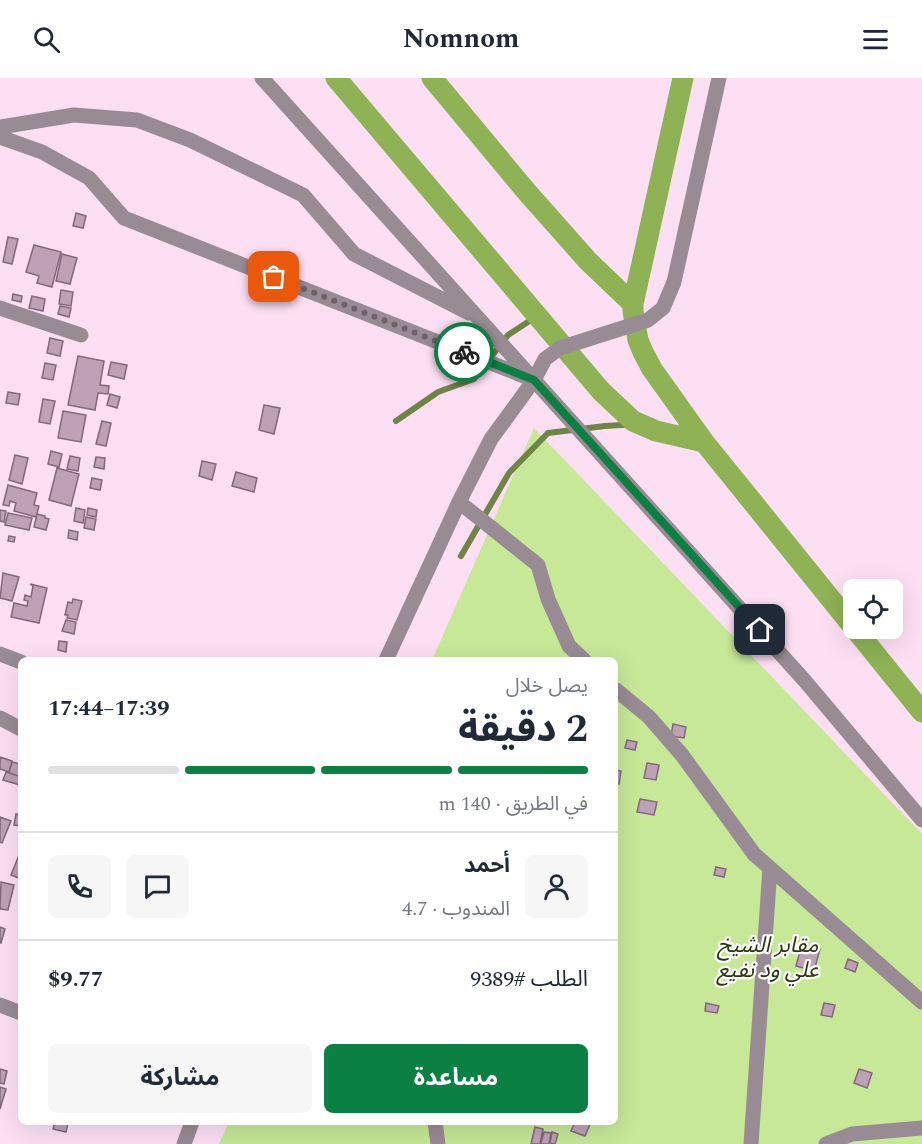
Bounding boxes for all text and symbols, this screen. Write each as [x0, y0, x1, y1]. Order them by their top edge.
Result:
text: Nomnom [403, 18, 519, 60]
icon: search [30, 23, 63, 56]
icon: menu [859, 23, 892, 56]
pin [248, 251, 299, 302]
icon: bag [257, 260, 290, 293]
courier [434, 322, 494, 382]
icon: bike [448, 336, 481, 369]
map controls [843, 579, 903, 639]
button: locate [843, 579, 903, 639]
pin [734, 604, 785, 655]
icon: home [743, 613, 776, 646]
text: يصل خلال [506, 671, 588, 701]
text: 17:39–17:44 [48, 692, 170, 725]
text: 2 دقيقة [458, 700, 588, 759]
text: في الطريق · 140 m [439, 789, 588, 819]
text: أحمد [464, 849, 510, 882]
button: phone [48, 855, 111, 918]
button: chat [126, 855, 189, 918]
button: person [525, 855, 588, 918]
text: المندوب · 4.7 [402, 894, 510, 924]
park label: مقابر الشيخ علي ود نفيع [715, 929, 819, 987]
text: $9.77 [48, 963, 103, 996]
text: الطلب #9389 [470, 963, 588, 996]
button: مشاركة [48, 1044, 312, 1113]
button: مساعدة [324, 1044, 588, 1113]

